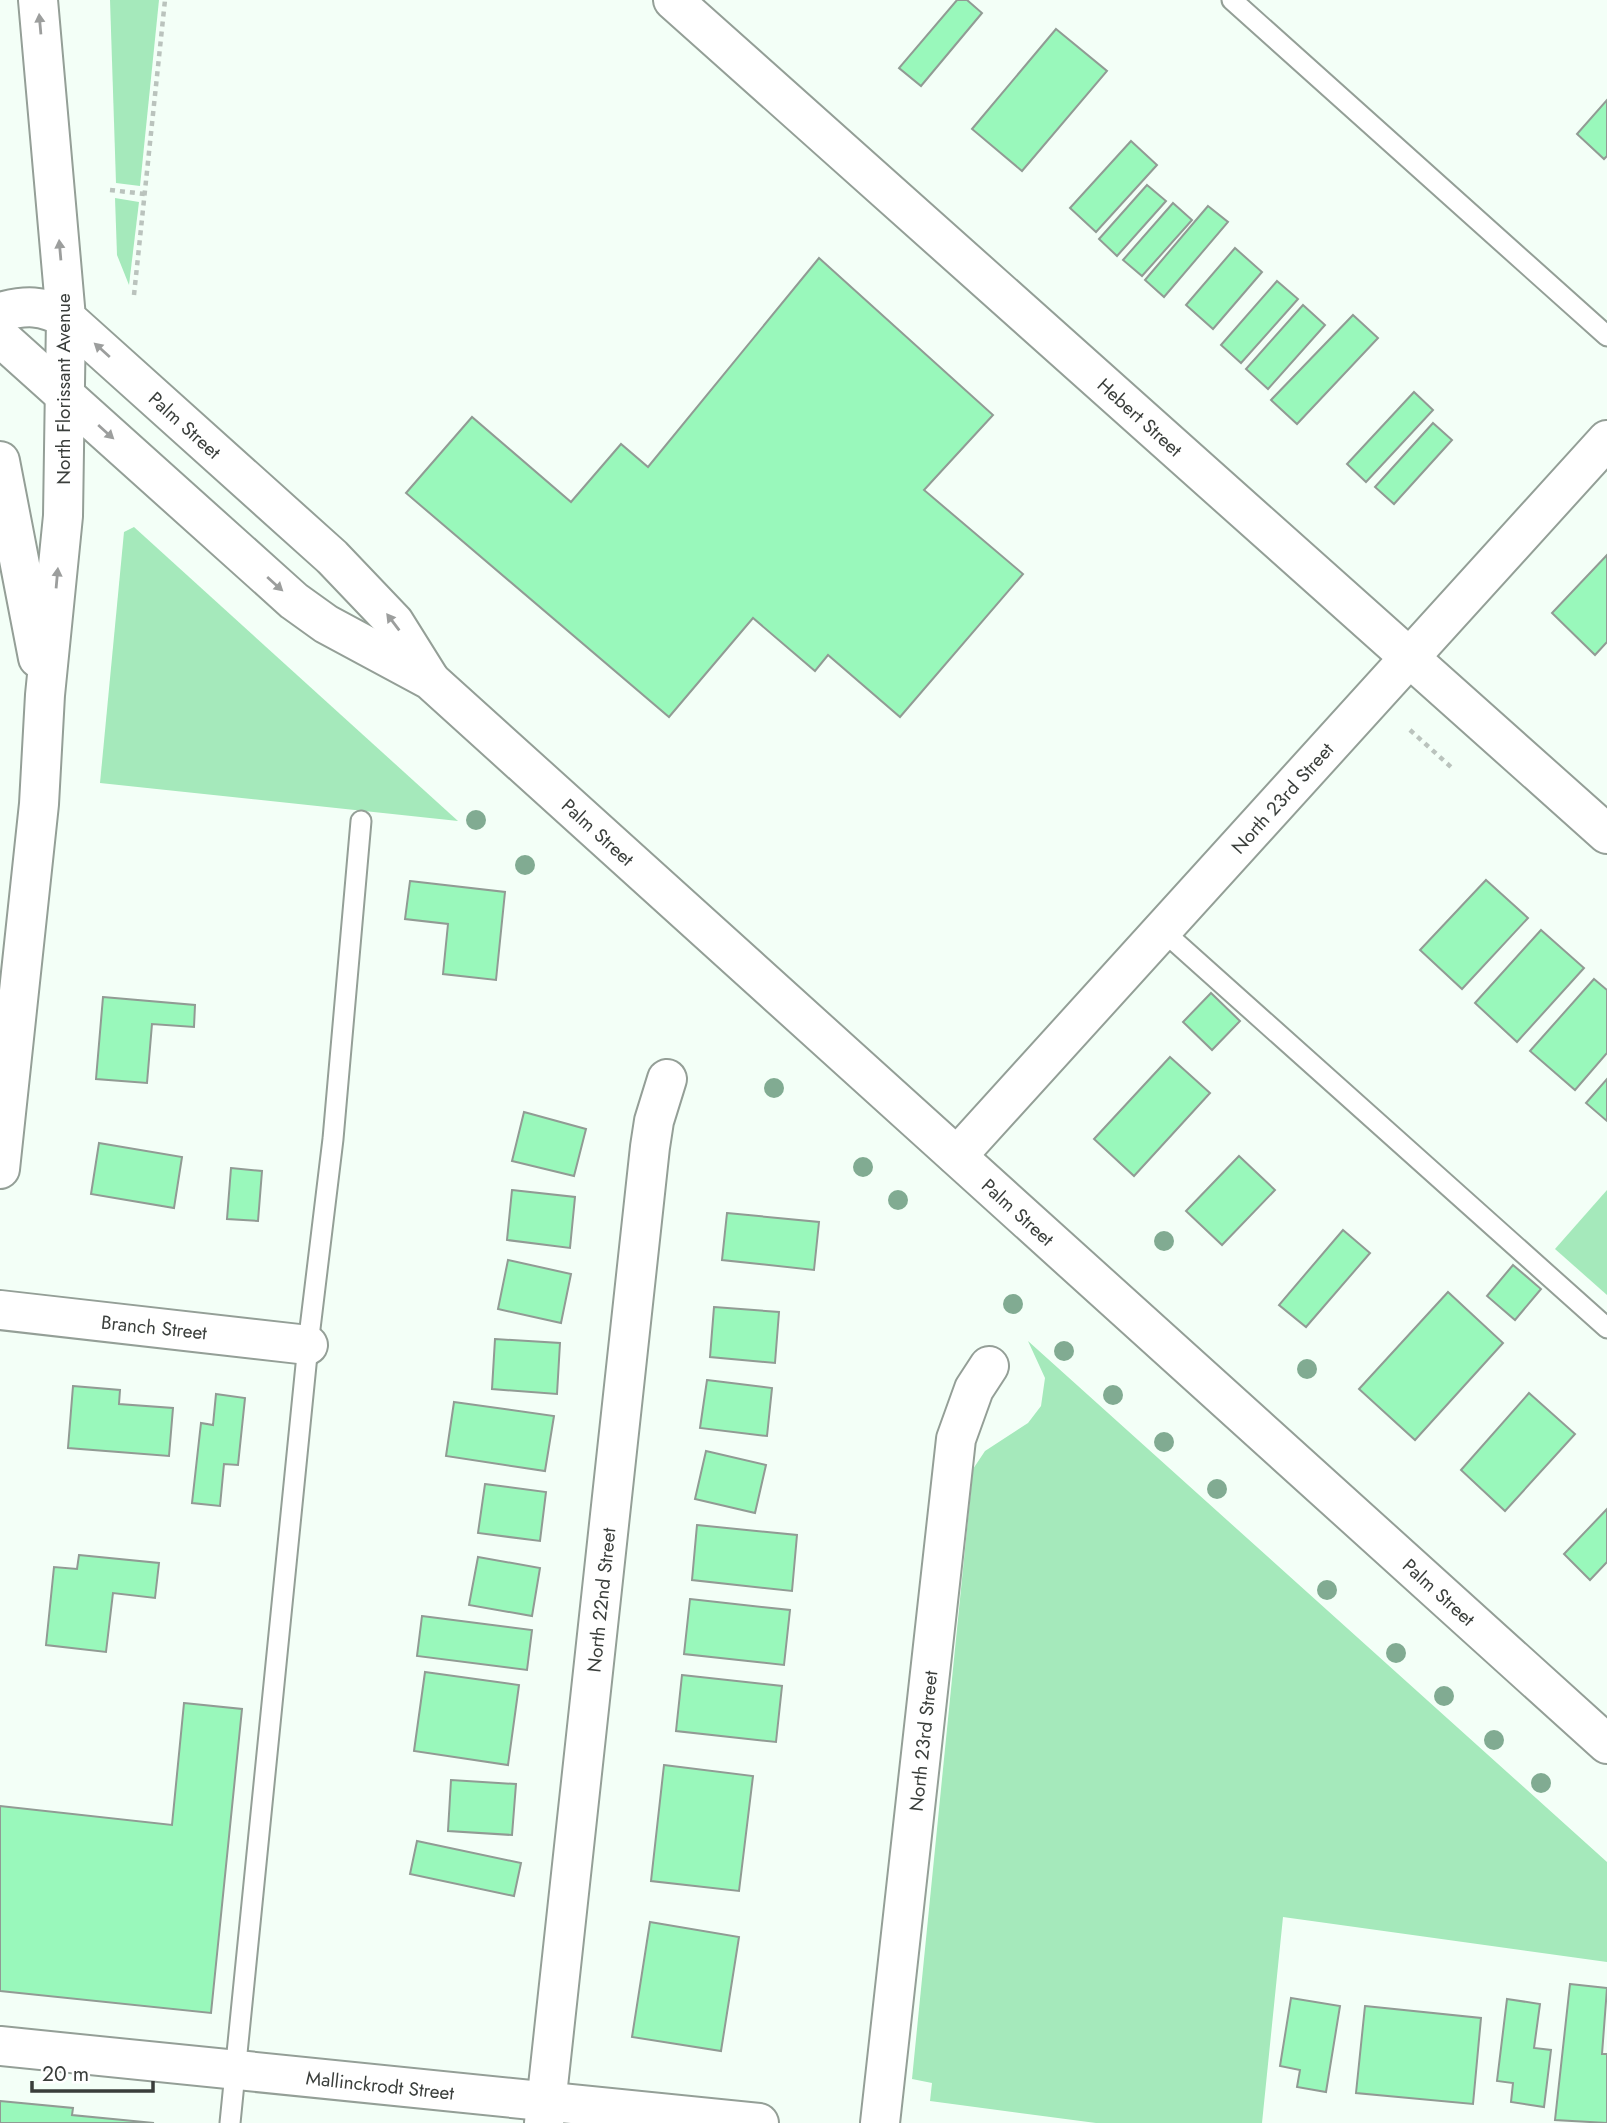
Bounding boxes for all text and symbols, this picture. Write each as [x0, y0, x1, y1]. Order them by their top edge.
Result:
one-way arrow [34, 12, 45, 34]
one-way arrow [54, 239, 65, 261]
street label: North Florissant Avenue [50, 293, 77, 485]
one-way arrow [93, 342, 111, 358]
street label: Hebert Street [1091, 372, 1188, 463]
street label: Palm Street [142, 385, 227, 466]
one-way arrow [97, 424, 114, 439]
one-way arrow [52, 567, 63, 589]
one-way arrow [266, 576, 284, 592]
one-way arrow [385, 614, 400, 632]
street label: North 23rd Street [1225, 736, 1340, 860]
street label: Palm Street [555, 792, 640, 873]
street label: Palm Street [975, 1172, 1060, 1253]
street label: Branch Street [100, 1309, 209, 1347]
street label: North 22nd Street [580, 1526, 623, 1674]
street label: Palm Street [1396, 1552, 1481, 1633]
street label: North 23rd Street [903, 1669, 944, 1813]
scale bar [32, 2050, 152, 2094]
text: 20 m [42, 2059, 89, 2089]
street label: Mallinckrodt Street [305, 2064, 456, 2107]

